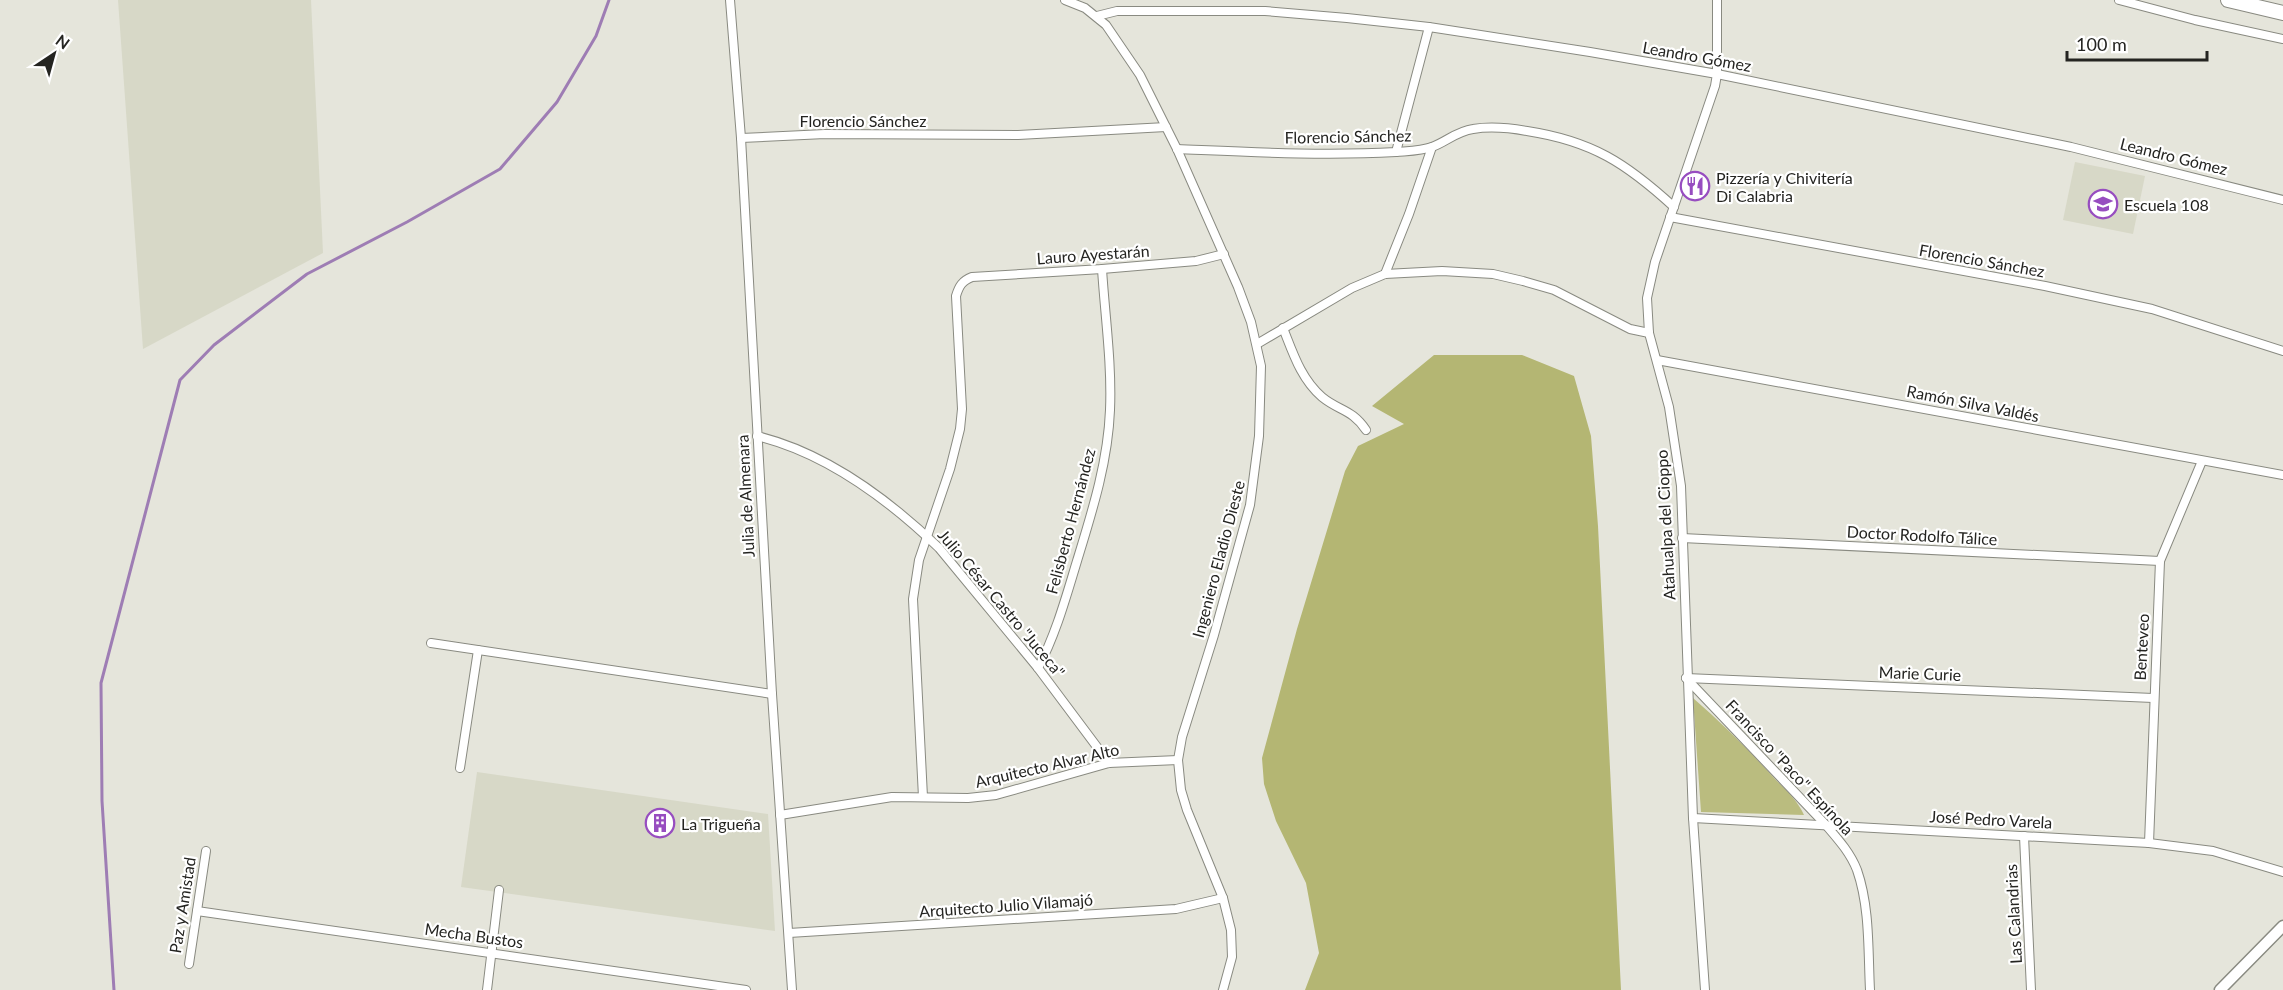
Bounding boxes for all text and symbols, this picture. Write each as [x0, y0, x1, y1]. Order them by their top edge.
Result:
north arrow [24, 24, 84, 84]
scale bar [2067, 24, 2206, 62]
text: N [53, 30, 74, 53]
text: 100 m [2076, 33, 2127, 55]
street label: Leandro Gómez [1641, 37, 1753, 75]
street label: Florencio Sánchez [800, 111, 926, 130]
street label: Florencio Sánchez [1284, 125, 1412, 147]
street label: Leandro Gómez [2118, 133, 2230, 179]
place label: Pizzería y Chivitería Di Calabria [1716, 168, 1853, 205]
restaurant icon: Pizzería y Chivitería Di Calabria [1679, 170, 1711, 202]
school or university icon: Escuela 108 [2087, 188, 2119, 220]
place label: Escuela 108 [2124, 195, 2209, 214]
street label: Florencio Sánchez [1918, 240, 2046, 280]
street label: Lauro Ayestarán [1036, 241, 1150, 267]
street label: Ramón Silva Valdés [1905, 381, 2041, 425]
street label: Julia de Almenara [732, 434, 758, 558]
street label: Felisberto Hernández [1041, 446, 1099, 596]
street label: Atahualpa del Cioppo [1652, 449, 1678, 601]
street label: Ingeniero Eladio Dieste [1188, 478, 1248, 640]
street label: Doctor Rodolfo Tálice [1846, 522, 1998, 548]
street label: Julio César Castro "Juceca" [935, 525, 1069, 681]
street label: Benteveo [2130, 613, 2152, 681]
street label: Marie Curie [1879, 662, 1961, 684]
street label: Francisco "Paco" Espínola [1722, 695, 1858, 839]
street label: Arquitecto Alvar Alto [973, 739, 1121, 791]
street label: José Pedro Varela [1929, 806, 2053, 832]
building icon: La Trigueña [644, 807, 676, 839]
place label: La Trigueña [681, 814, 761, 833]
street label: Paz y Amistad [165, 856, 199, 954]
street label: Las Calandrias [2001, 864, 2025, 964]
street label: Arquitecto Julio Vilamajó [918, 889, 1094, 921]
street label: Mecha Bustos [423, 919, 525, 951]

